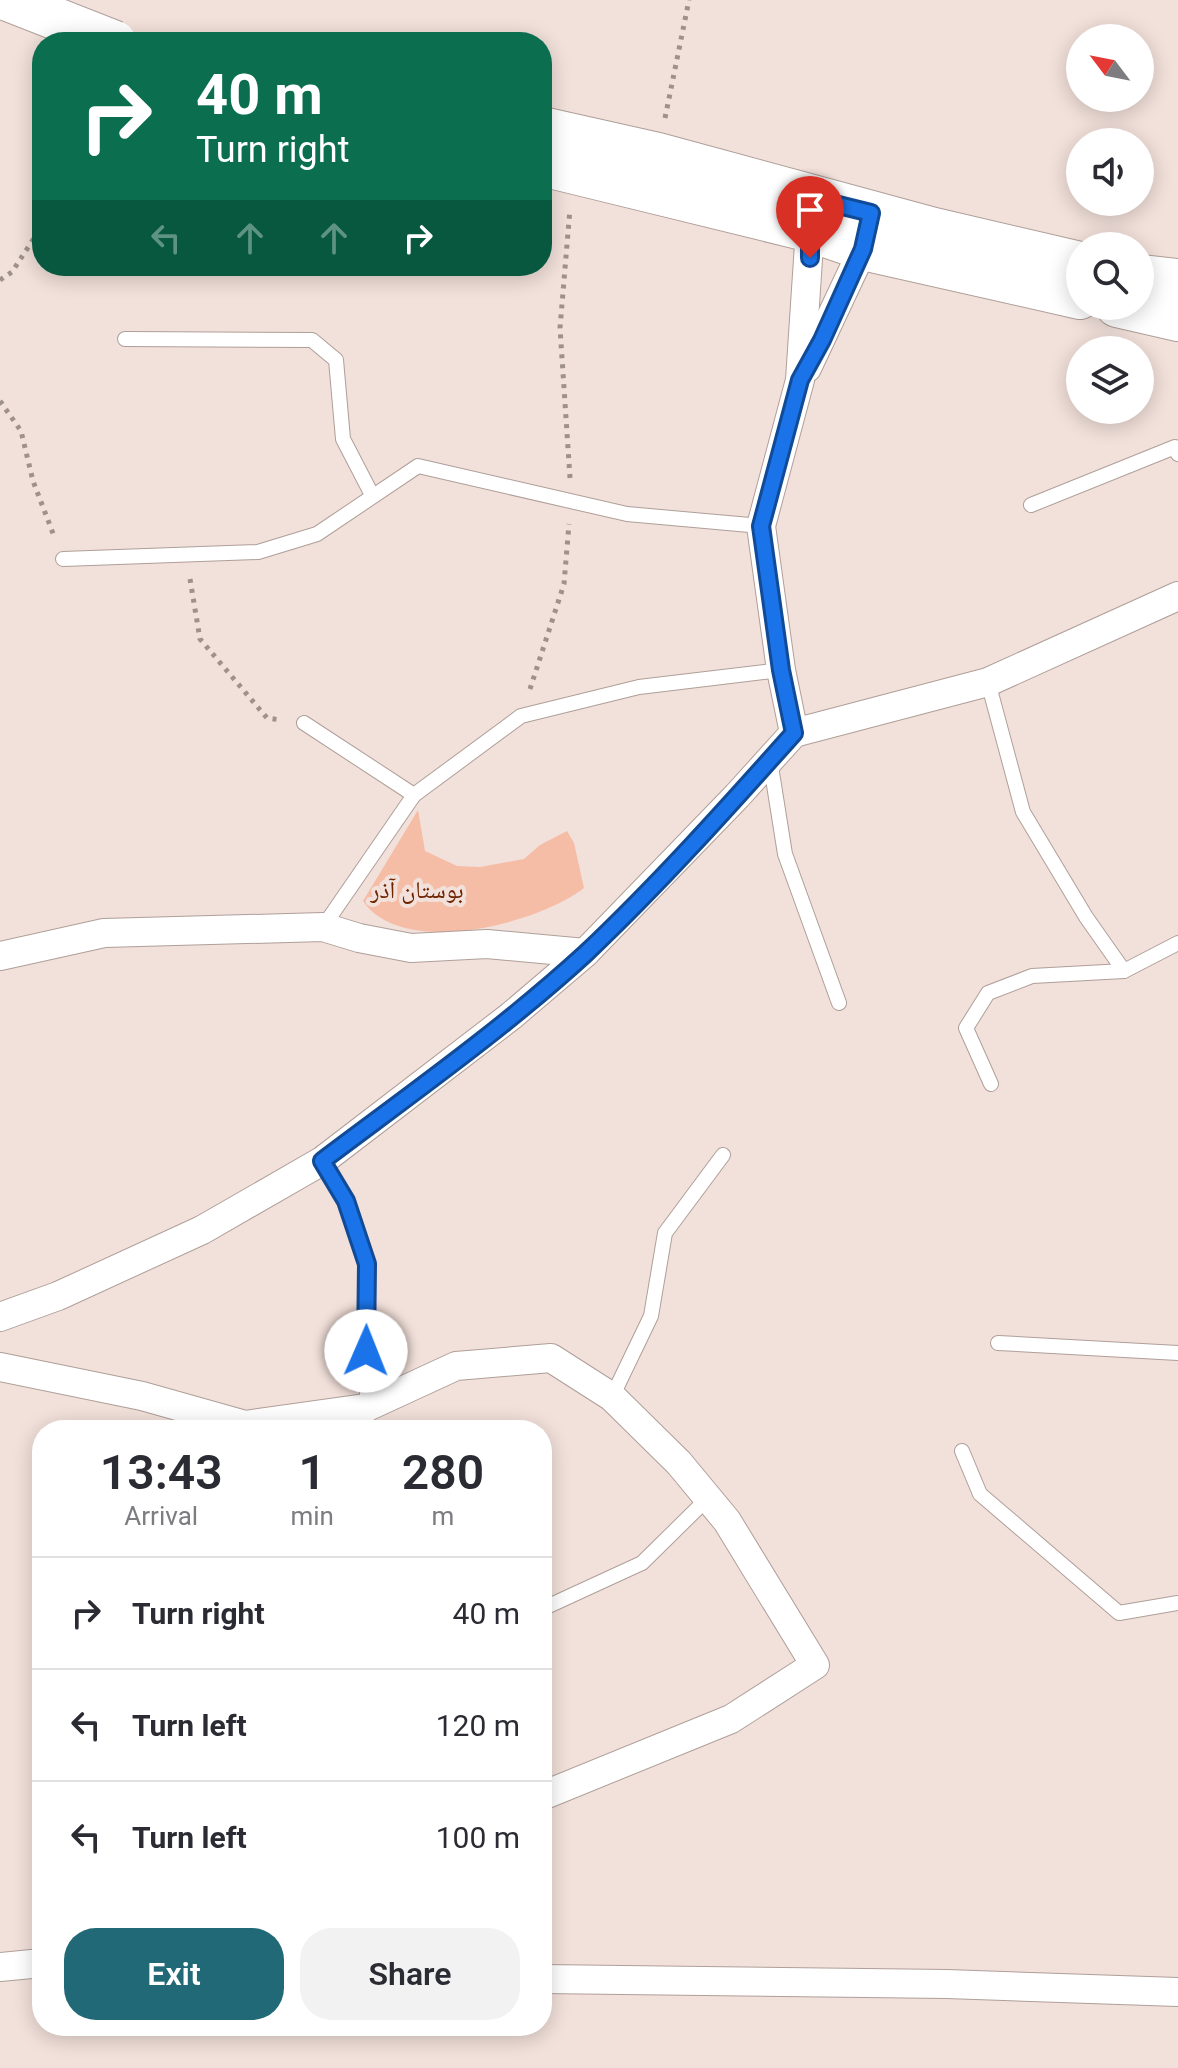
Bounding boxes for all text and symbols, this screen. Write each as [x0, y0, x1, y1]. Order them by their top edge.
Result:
north arrow [1066, 24, 1154, 112]
map controls [1066, 24, 1154, 424]
text: 40 m [196, 62, 323, 128]
icon: right [64, 64, 168, 168]
button: sound [1066, 128, 1154, 216]
text: Turn right [196, 129, 349, 171]
pin [776, 176, 844, 258]
icon: arrive [788, 188, 832, 232]
icon: left [144, 216, 188, 260]
icon: ahead [228, 216, 272, 260]
icon: ahead [312, 216, 356, 260]
icon: right [396, 216, 440, 260]
button: search [1066, 232, 1154, 320]
button: layers [1066, 336, 1154, 424]
park label: بوستان آذر [369, 876, 464, 904]
position arrow [324, 1309, 408, 1393]
text: 13:43 [100, 1444, 223, 1501]
text: 1 [299, 1444, 326, 1501]
text: 280 [402, 1444, 484, 1501]
text: Arrival [124, 1501, 198, 1531]
text: min [290, 1501, 334, 1531]
text: m [432, 1501, 454, 1531]
icon: right [64, 1591, 108, 1635]
text: Turn right [132, 1596, 265, 1631]
text: 40 m [453, 1596, 520, 1631]
icon: left [64, 1703, 108, 1747]
text: Turn left [132, 1708, 247, 1743]
text: 120 m [436, 1708, 520, 1743]
icon: left [64, 1815, 108, 1859]
text: Turn left [132, 1820, 247, 1855]
text: 100 m [436, 1820, 520, 1855]
button: Exit [64, 1928, 284, 2020]
button: Share [300, 1928, 520, 2020]

